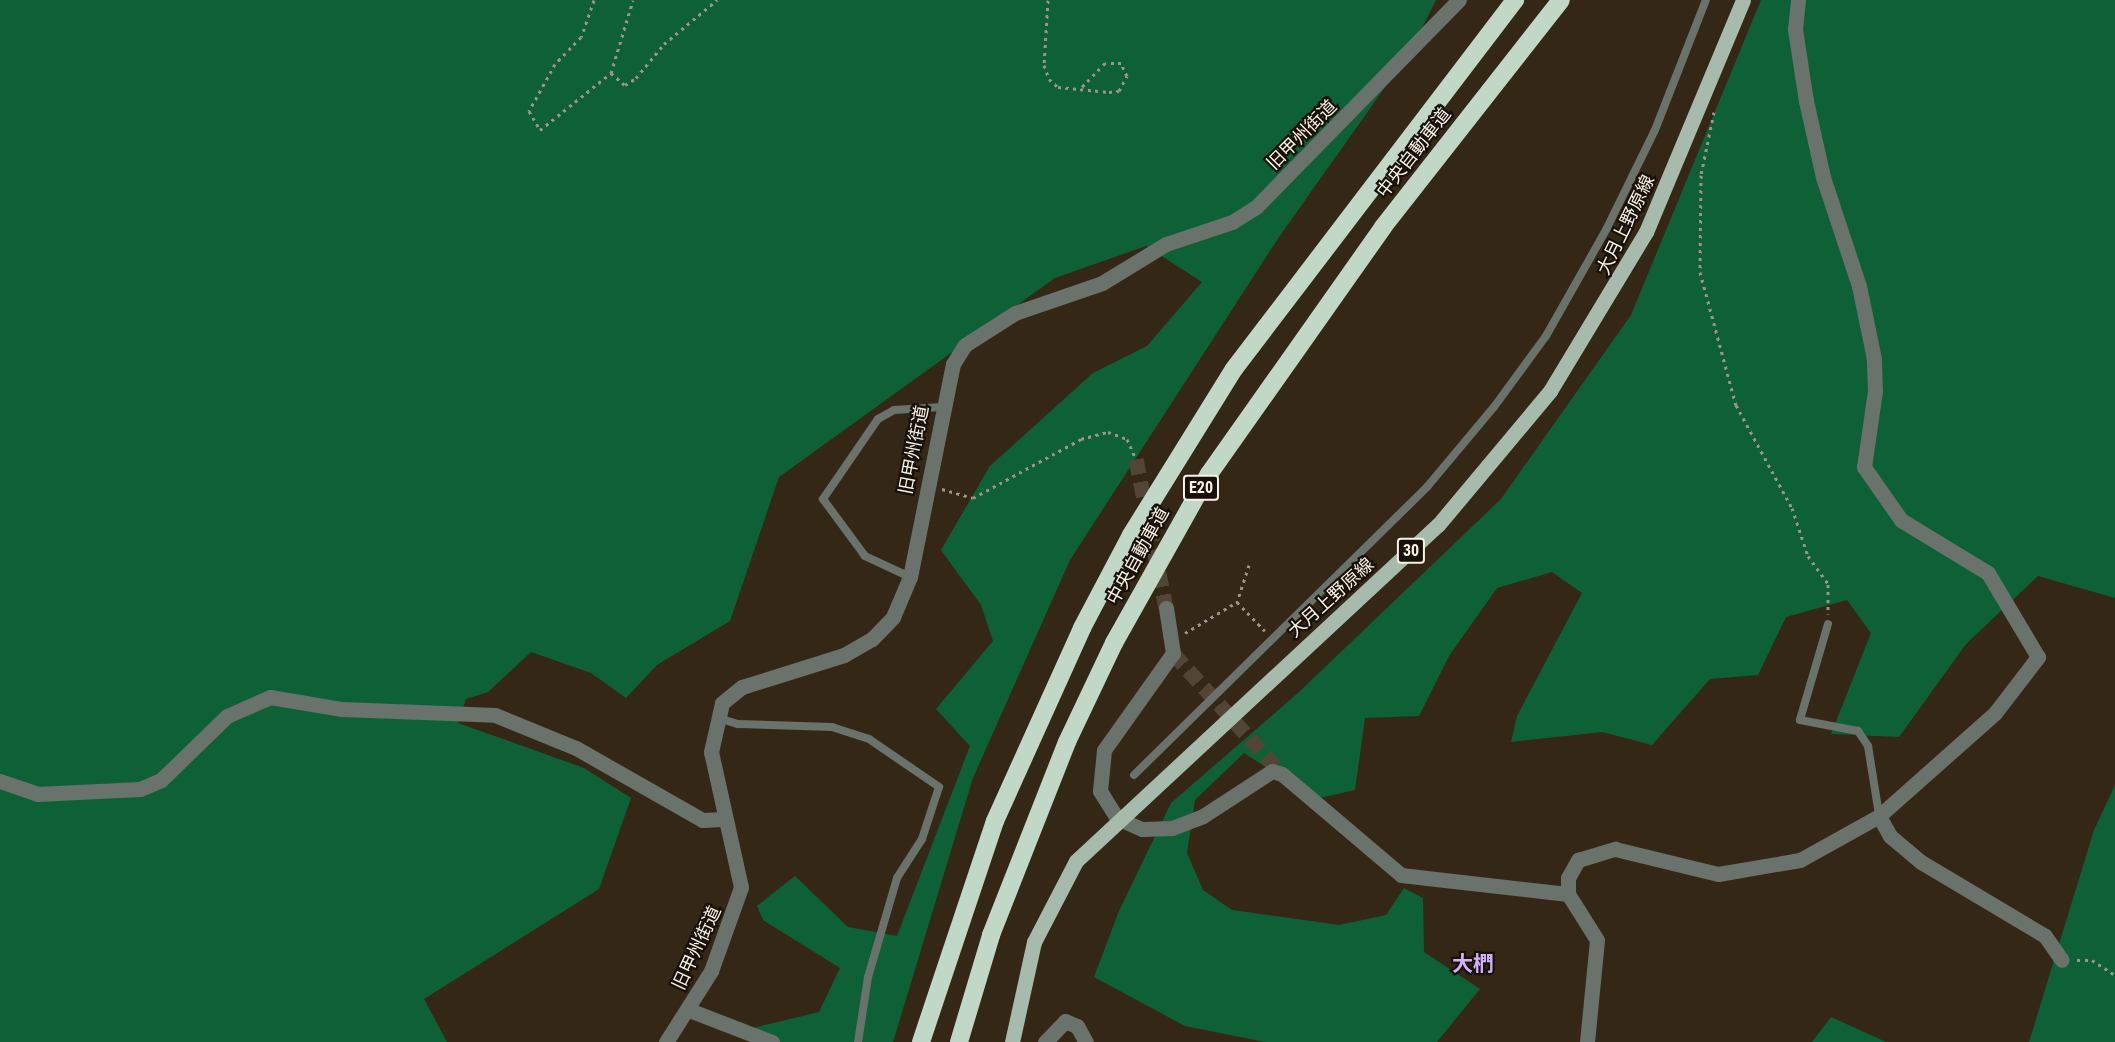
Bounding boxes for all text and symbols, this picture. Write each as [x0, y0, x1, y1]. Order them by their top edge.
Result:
street label: 旧甲州街道 [1263, 96, 1341, 174]
street label: 中央自動車道 [1372, 104, 1456, 202]
street label: 大月上野原線 [1593, 172, 1659, 278]
street label: 旧甲州街道 [895, 404, 933, 496]
road number: E20 [1182, 475, 1220, 501]
street label: 中央自動車道 [1102, 504, 1174, 608]
road number: 30 [1396, 538, 1426, 564]
street label: 大月上野原線 [1284, 554, 1378, 642]
street label: 旧甲州街道 [668, 903, 726, 993]
district label: 大椚 [1452, 951, 1494, 977]

